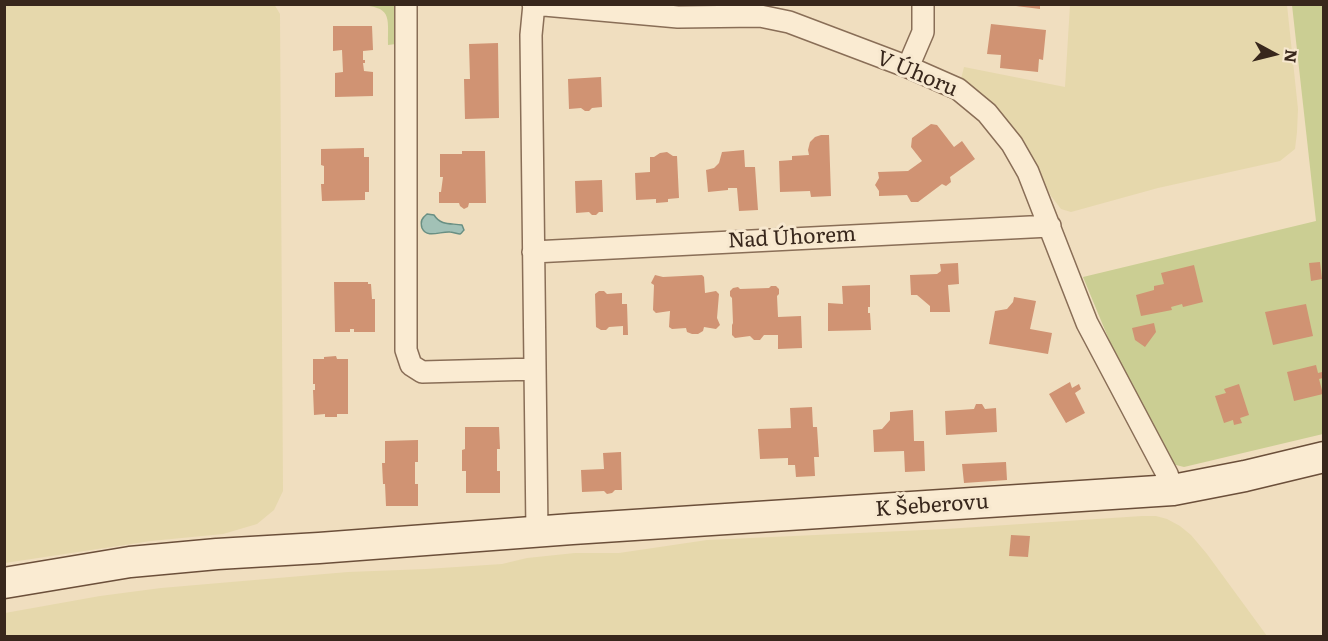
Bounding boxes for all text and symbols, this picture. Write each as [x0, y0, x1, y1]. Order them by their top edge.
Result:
north arrow [1244, 24, 1304, 84]
street label: V Úhoru [873, 46, 961, 102]
text: N [1279, 48, 1305, 64]
street label: Nad Úhorem [727, 222, 857, 254]
street label: K Šeberovu [874, 489, 990, 523]

